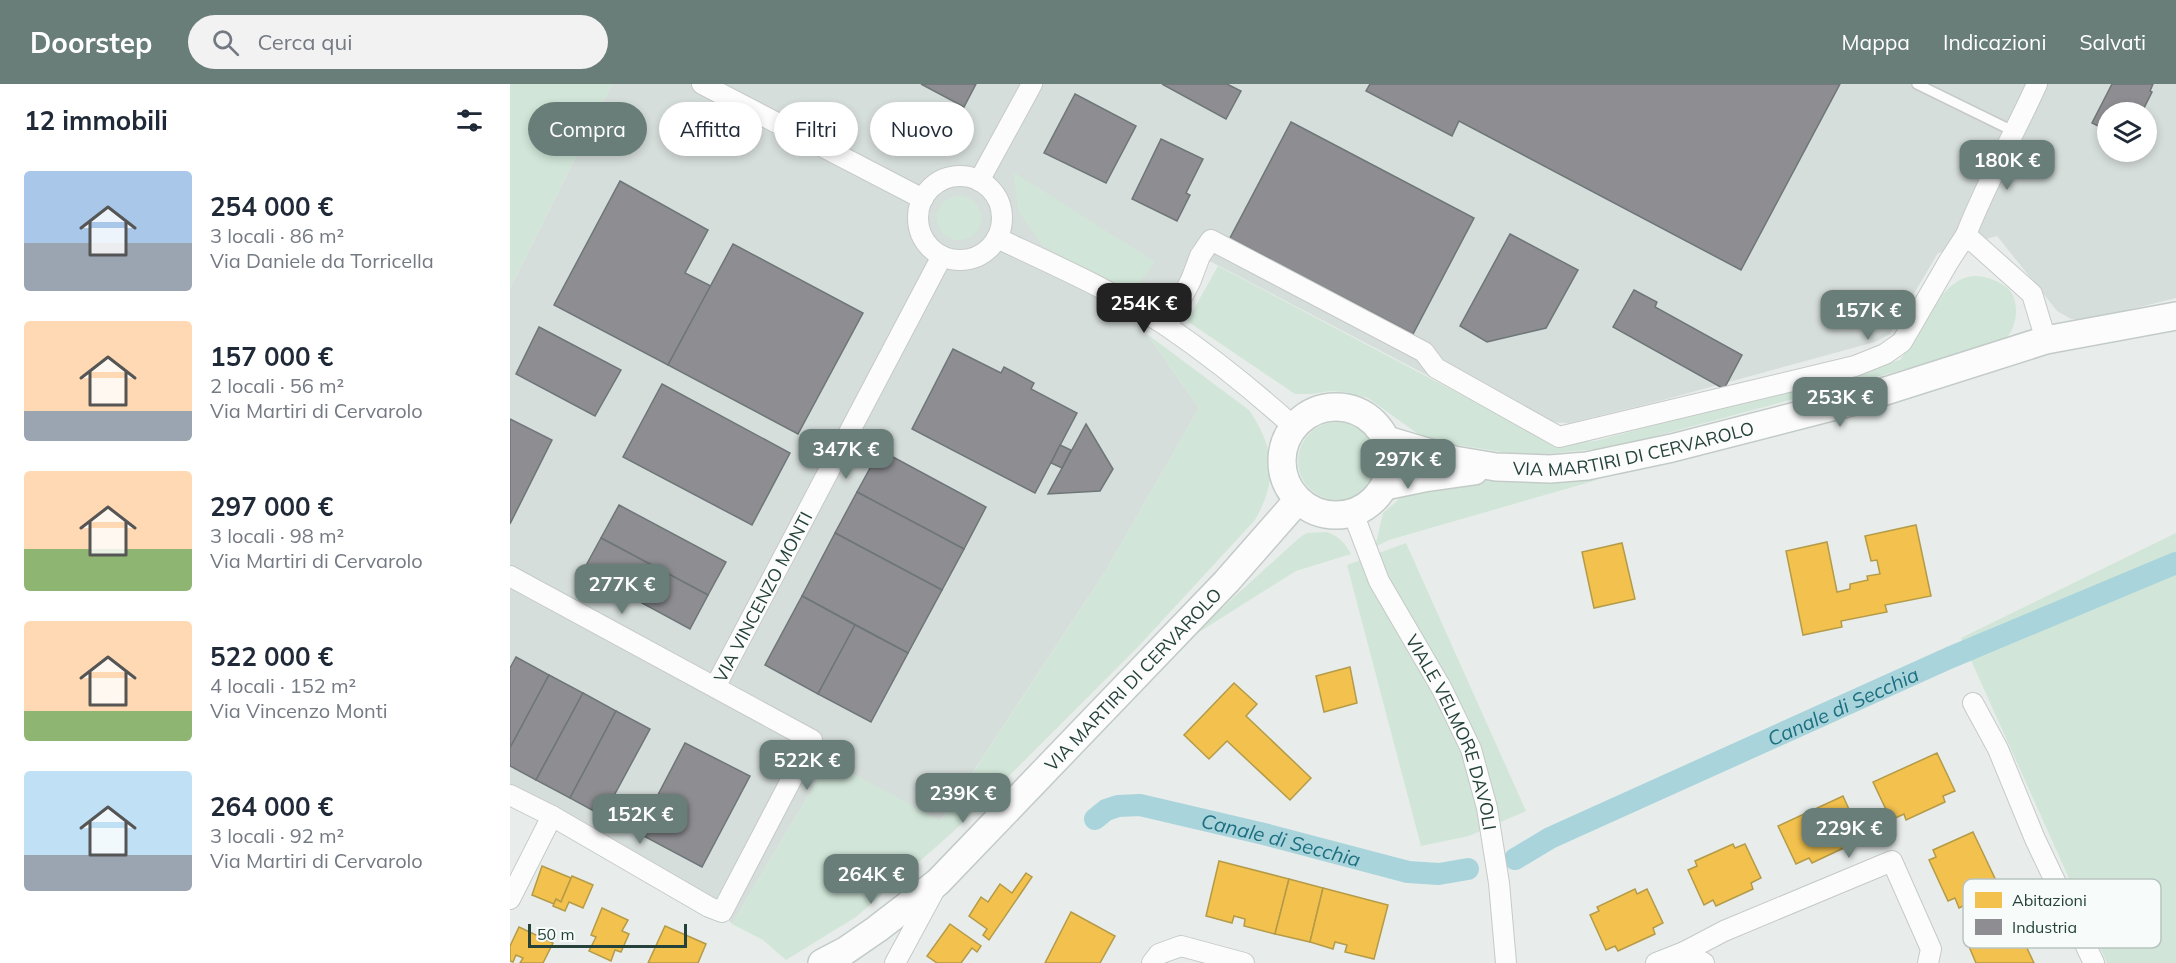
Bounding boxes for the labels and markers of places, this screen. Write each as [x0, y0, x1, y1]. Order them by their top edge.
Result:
pin: 180K € [1958, 140, 2056, 191]
pin: 254K € [1095, 283, 1193, 334]
pin: 157K € [1819, 290, 1917, 341]
pin: 253K € [1791, 377, 1889, 428]
pin: 347K € [797, 429, 895, 480]
pin: 297K € [1359, 439, 1457, 490]
pin: 277K € [573, 564, 671, 615]
pin: 522K € [758, 740, 856, 791]
pin: 239K € [914, 773, 1012, 824]
pin: 152K € [591, 794, 689, 845]
pin: 229K € [1800, 808, 1898, 859]
pin: 264K € [822, 854, 920, 905]

